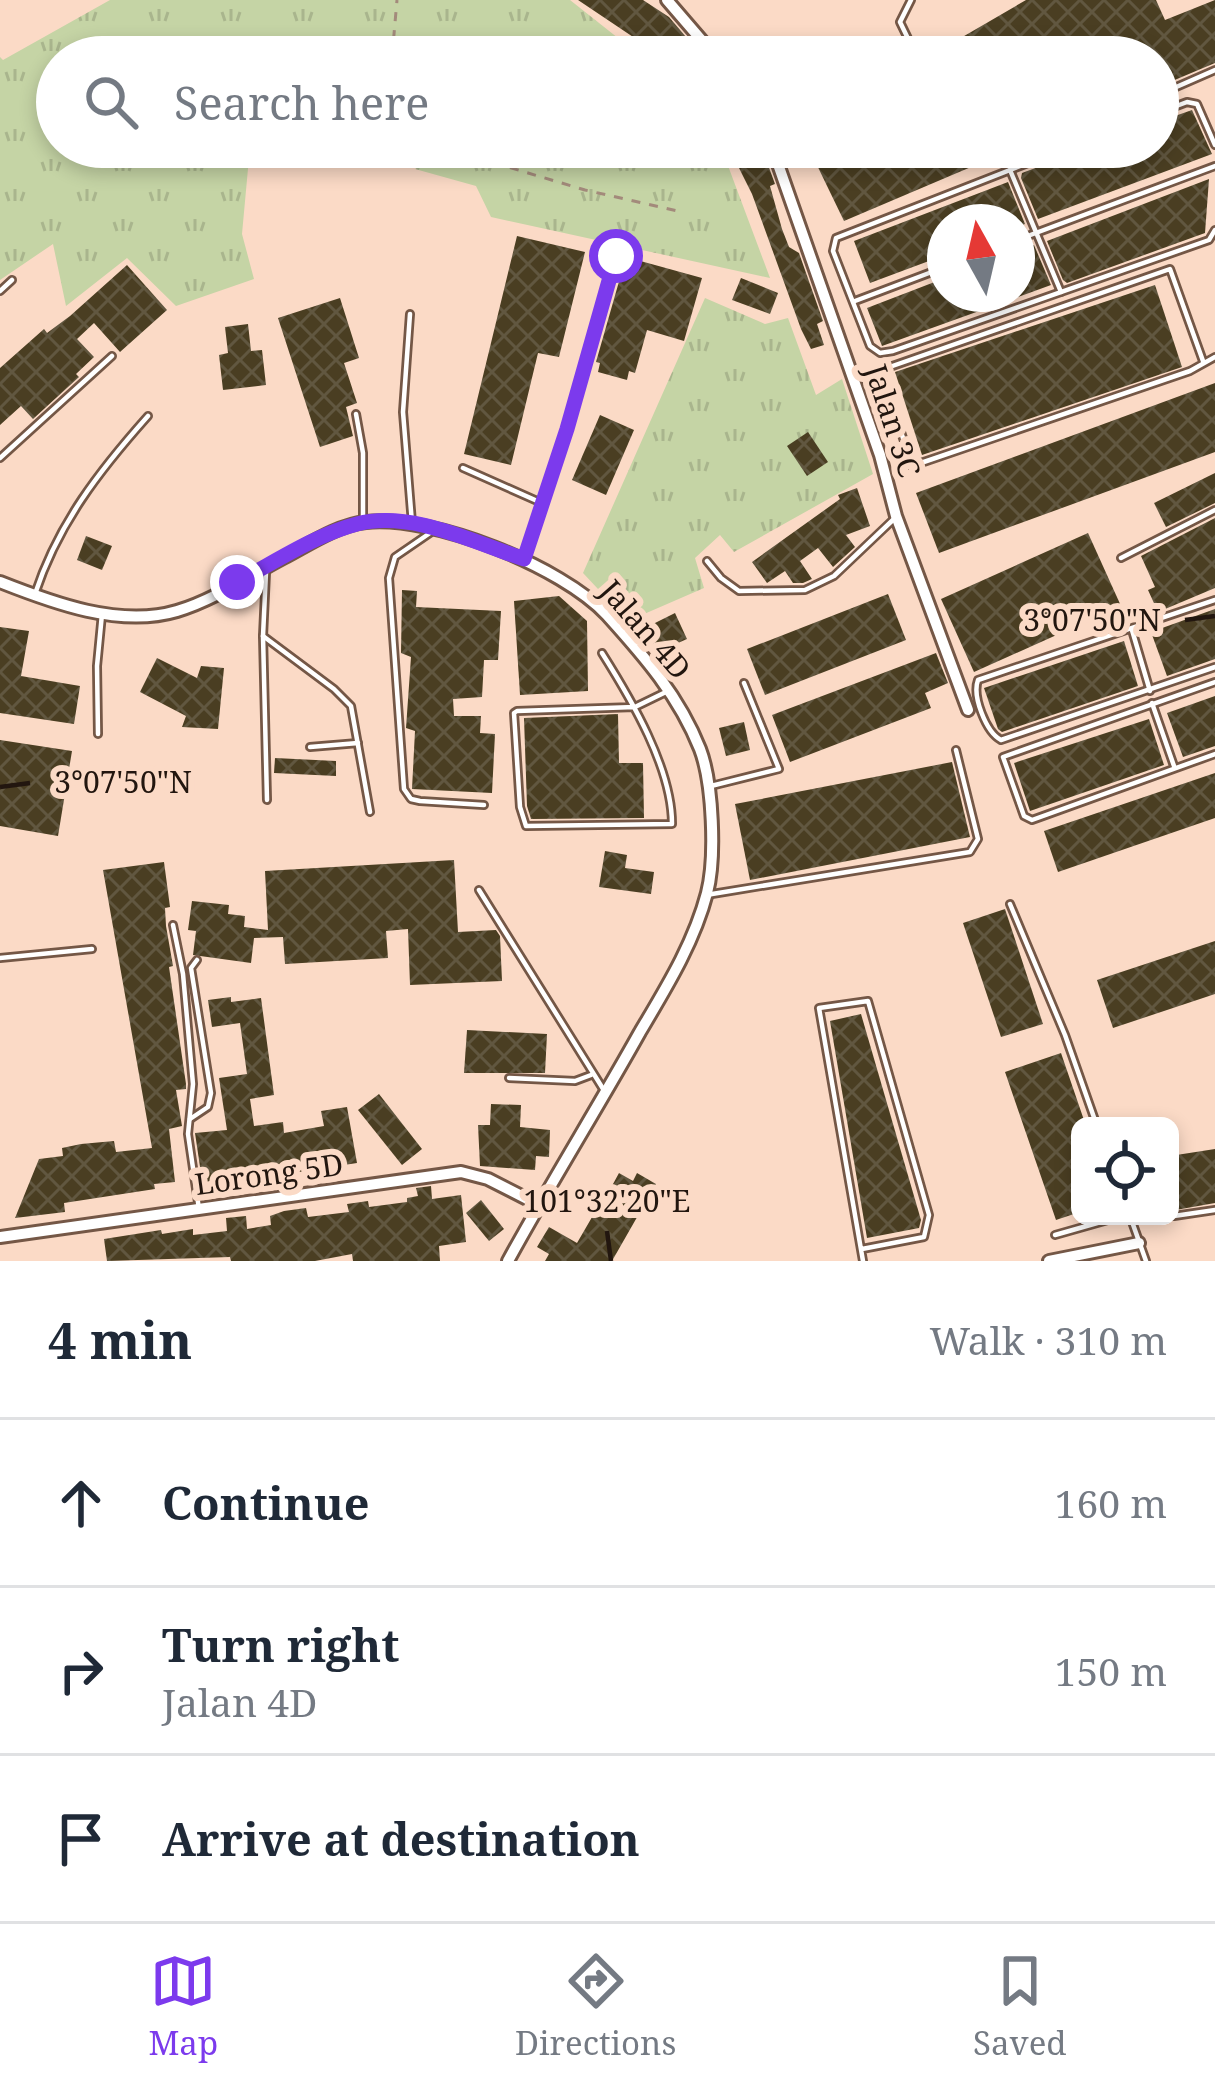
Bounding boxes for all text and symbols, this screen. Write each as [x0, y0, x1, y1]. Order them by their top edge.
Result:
search box [36, 36, 1179, 168]
icon: search [78, 69, 144, 135]
text: Search here [174, 72, 429, 133]
north arrow [927, 204, 1035, 312]
route start [589, 229, 643, 283]
street label: Jalan 3C [856, 358, 931, 482]
route end [210, 555, 264, 609]
street label: Jalan 4D [591, 570, 701, 688]
text: 3°07'50"N [1023, 599, 1161, 640]
text: 3°07'50"N [54, 761, 192, 802]
map controls [1071, 1117, 1179, 1225]
button: locate [1071, 1117, 1179, 1225]
street label: Lorong 5D [192, 1143, 346, 1204]
text: 101°32'20"E [524, 1180, 690, 1221]
text: 4 min [48, 1304, 192, 1374]
text: Walk · 310 m [930, 1313, 1167, 1366]
icon: ahead [48, 1470, 114, 1536]
text: Continue [162, 1472, 370, 1533]
text: 160 m [1055, 1476, 1167, 1529]
text: Turn right [162, 1614, 399, 1675]
icon: right [48, 1638, 114, 1704]
text: 150 m [1055, 1644, 1167, 1697]
text: Jalan 4D [162, 1675, 317, 1728]
icon: arrive [48, 1806, 114, 1872]
text: Arrive at destination [162, 1808, 640, 1869]
tab: Map [148, 1948, 218, 2065]
tab: Directions [515, 1948, 676, 2065]
tab: Saved [973, 1948, 1067, 2065]

